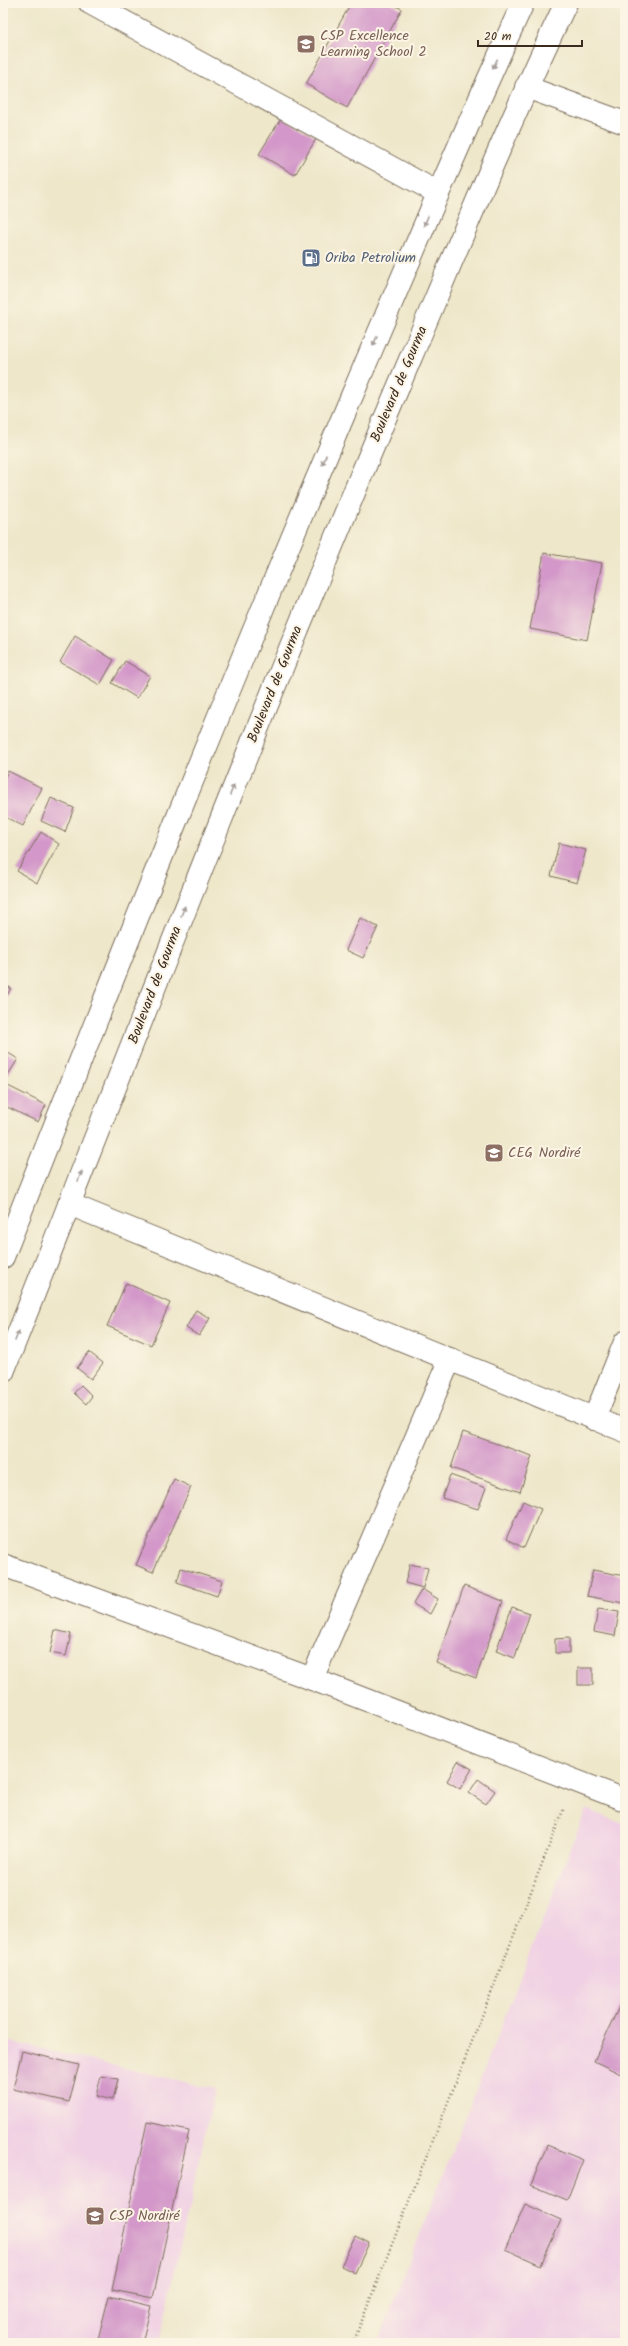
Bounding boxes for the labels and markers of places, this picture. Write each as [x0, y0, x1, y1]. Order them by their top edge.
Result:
place label: CSP Excellence Learning School 2 [320, 25, 427, 63]
school or university icon: CSP Excellence Learning School 2 [295, 33, 317, 55]
fuel station icon: Oriba Petrolium [300, 247, 322, 269]
place label: Oriba Petrolium [325, 247, 416, 269]
school or university icon: CEG Nordiré [483, 1142, 505, 1164]
place label: CEG Nordiré [508, 1142, 581, 1164]
school or university icon: CSP Nordiré [84, 2205, 106, 2227]
place label: CSP Nordiré [109, 2205, 180, 2227]

